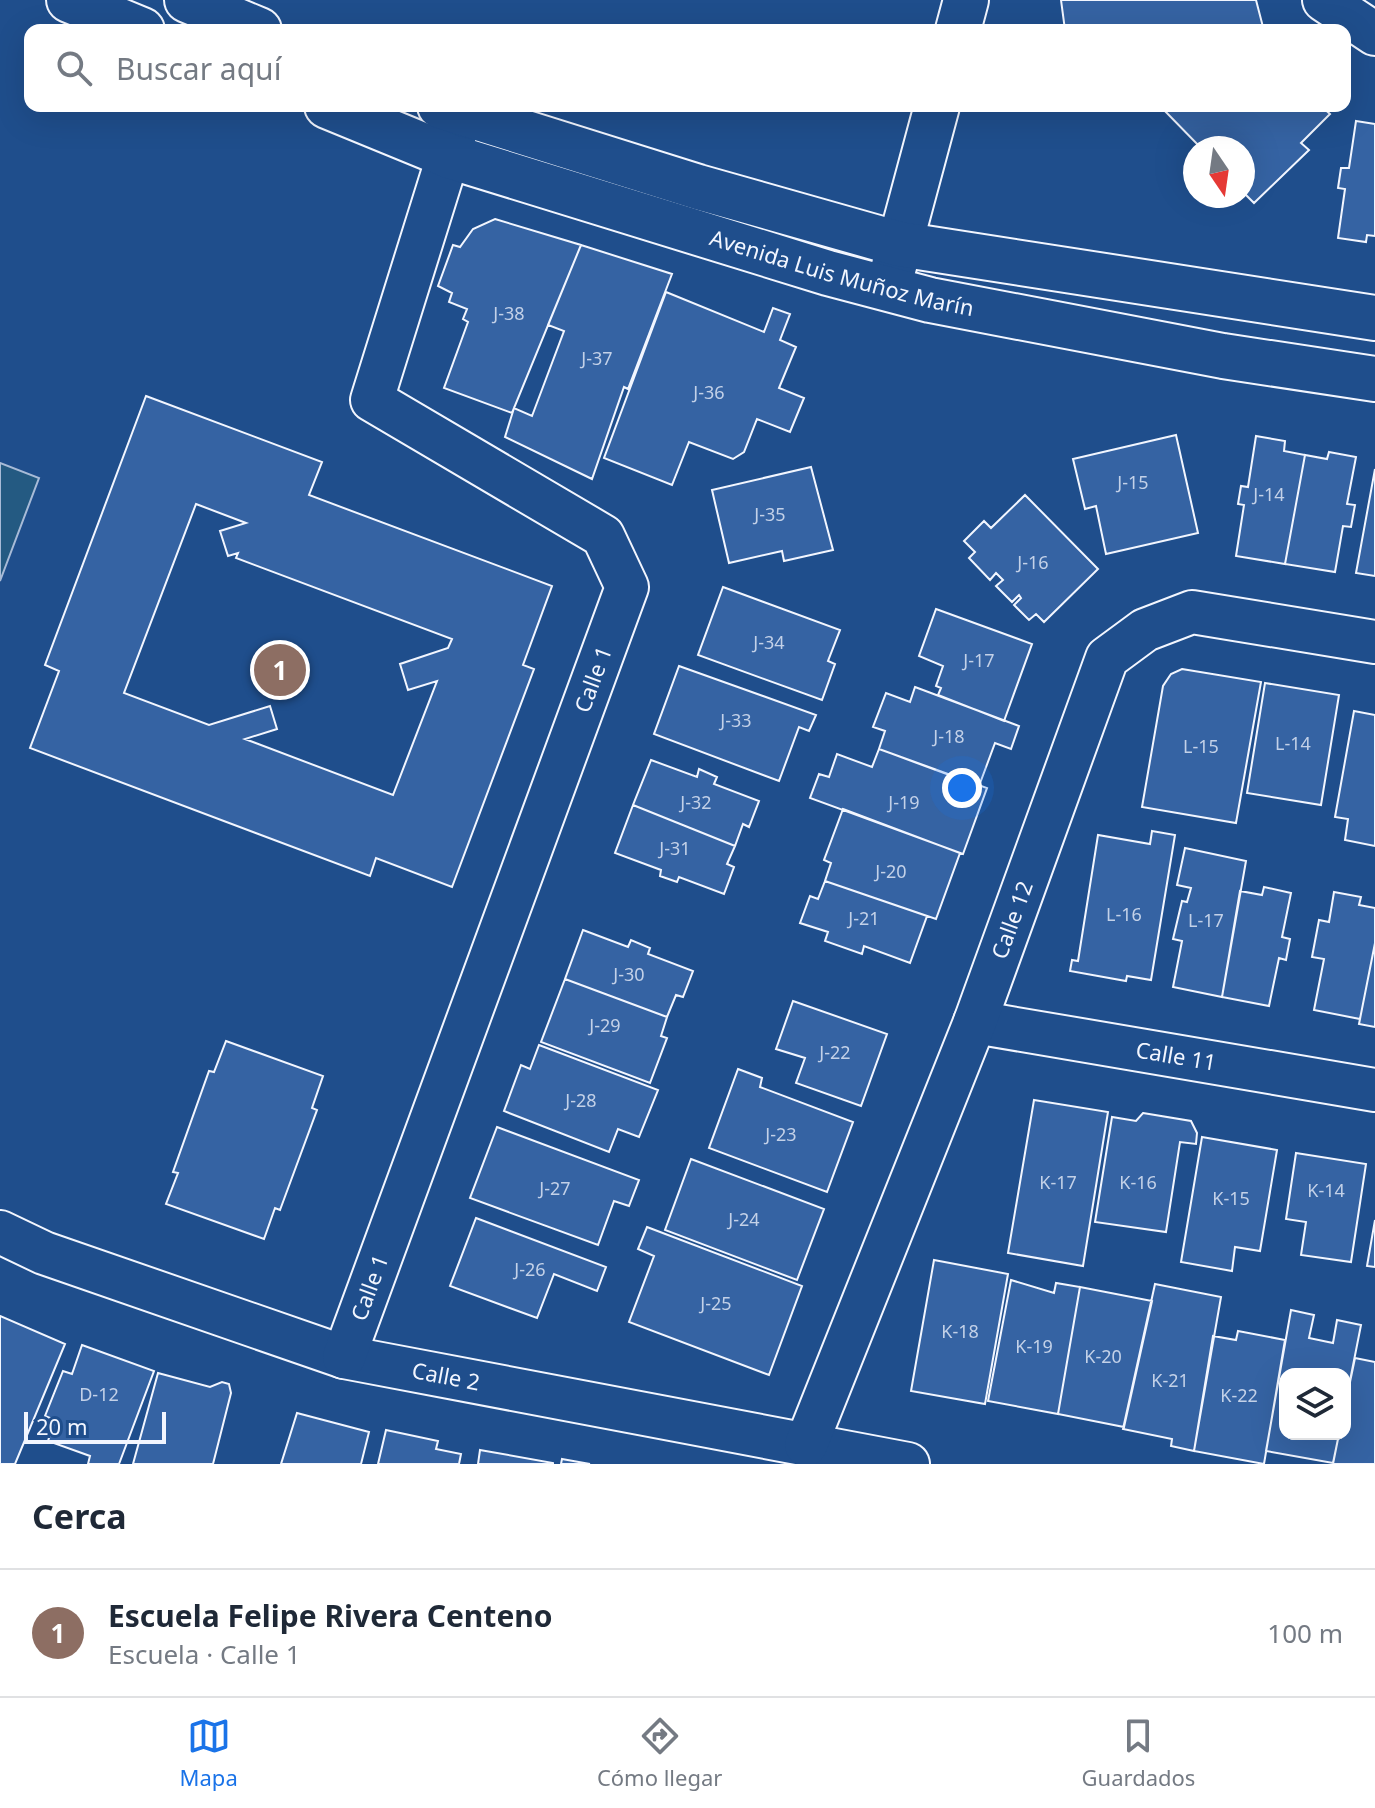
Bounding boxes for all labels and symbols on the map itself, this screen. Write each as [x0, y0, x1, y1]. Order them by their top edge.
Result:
north arrow [1183, 136, 1255, 208]
street label: Avenida Luis Muñoz Marín [706, 221, 977, 322]
house number: J-38 [491, 301, 525, 325]
house number: J-37 [579, 346, 613, 370]
house number: J-36 [691, 380, 725, 404]
house number: J-15 [1115, 470, 1149, 494]
house number: J-14 [1251, 482, 1285, 506]
house number: J-35 [752, 502, 786, 526]
house number: J-16 [1015, 550, 1049, 574]
house number: J-34 [751, 630, 785, 654]
pin: 1 [254, 640, 306, 700]
street label: Calle 1 [566, 642, 618, 716]
house number: J-17 [961, 648, 995, 672]
house number: J-33 [718, 708, 752, 732]
house number: J-18 [931, 724, 965, 748]
house number: L-14 [1275, 731, 1311, 755]
house number: L-15 [1183, 734, 1219, 758]
your location [942, 768, 982, 808]
house number: J-32 [678, 790, 712, 814]
house number: J-19 [886, 790, 920, 814]
house number: J-31 [657, 836, 691, 860]
house number: J-20 [873, 859, 907, 883]
street label: Calle 12 [983, 876, 1039, 963]
house number: L-16 [1106, 902, 1142, 926]
house number: J-21 [846, 906, 880, 930]
house number: L-17 [1188, 908, 1224, 932]
house number: J-30 [611, 962, 645, 986]
house number: J-29 [587, 1013, 621, 1037]
street label: Calle 11 [1134, 1034, 1219, 1077]
house number: J-22 [817, 1040, 851, 1064]
house number: J-28 [563, 1088, 597, 1112]
house number: J-23 [763, 1122, 797, 1146]
house number: K-17 [1039, 1170, 1077, 1194]
house number: K-16 [1119, 1170, 1157, 1194]
house number: J-27 [537, 1176, 571, 1200]
house number: K-14 [1307, 1178, 1345, 1202]
house number: K-15 [1212, 1186, 1250, 1210]
house number: J-24 [726, 1207, 760, 1231]
street label: Calle 1 [343, 1250, 394, 1324]
house number: J-26 [512, 1257, 546, 1281]
house number: J-25 [698, 1291, 732, 1315]
house number: K-18 [941, 1319, 979, 1343]
house number: K-19 [1015, 1334, 1053, 1358]
house number: K-20 [1084, 1344, 1122, 1368]
street label: Calle 2 [410, 1354, 482, 1396]
house number: K-21 [1151, 1368, 1189, 1392]
house number: D-12 [79, 1382, 119, 1406]
house number: K-22 [1220, 1383, 1258, 1407]
scale bar [24, 1408, 166, 1444]

